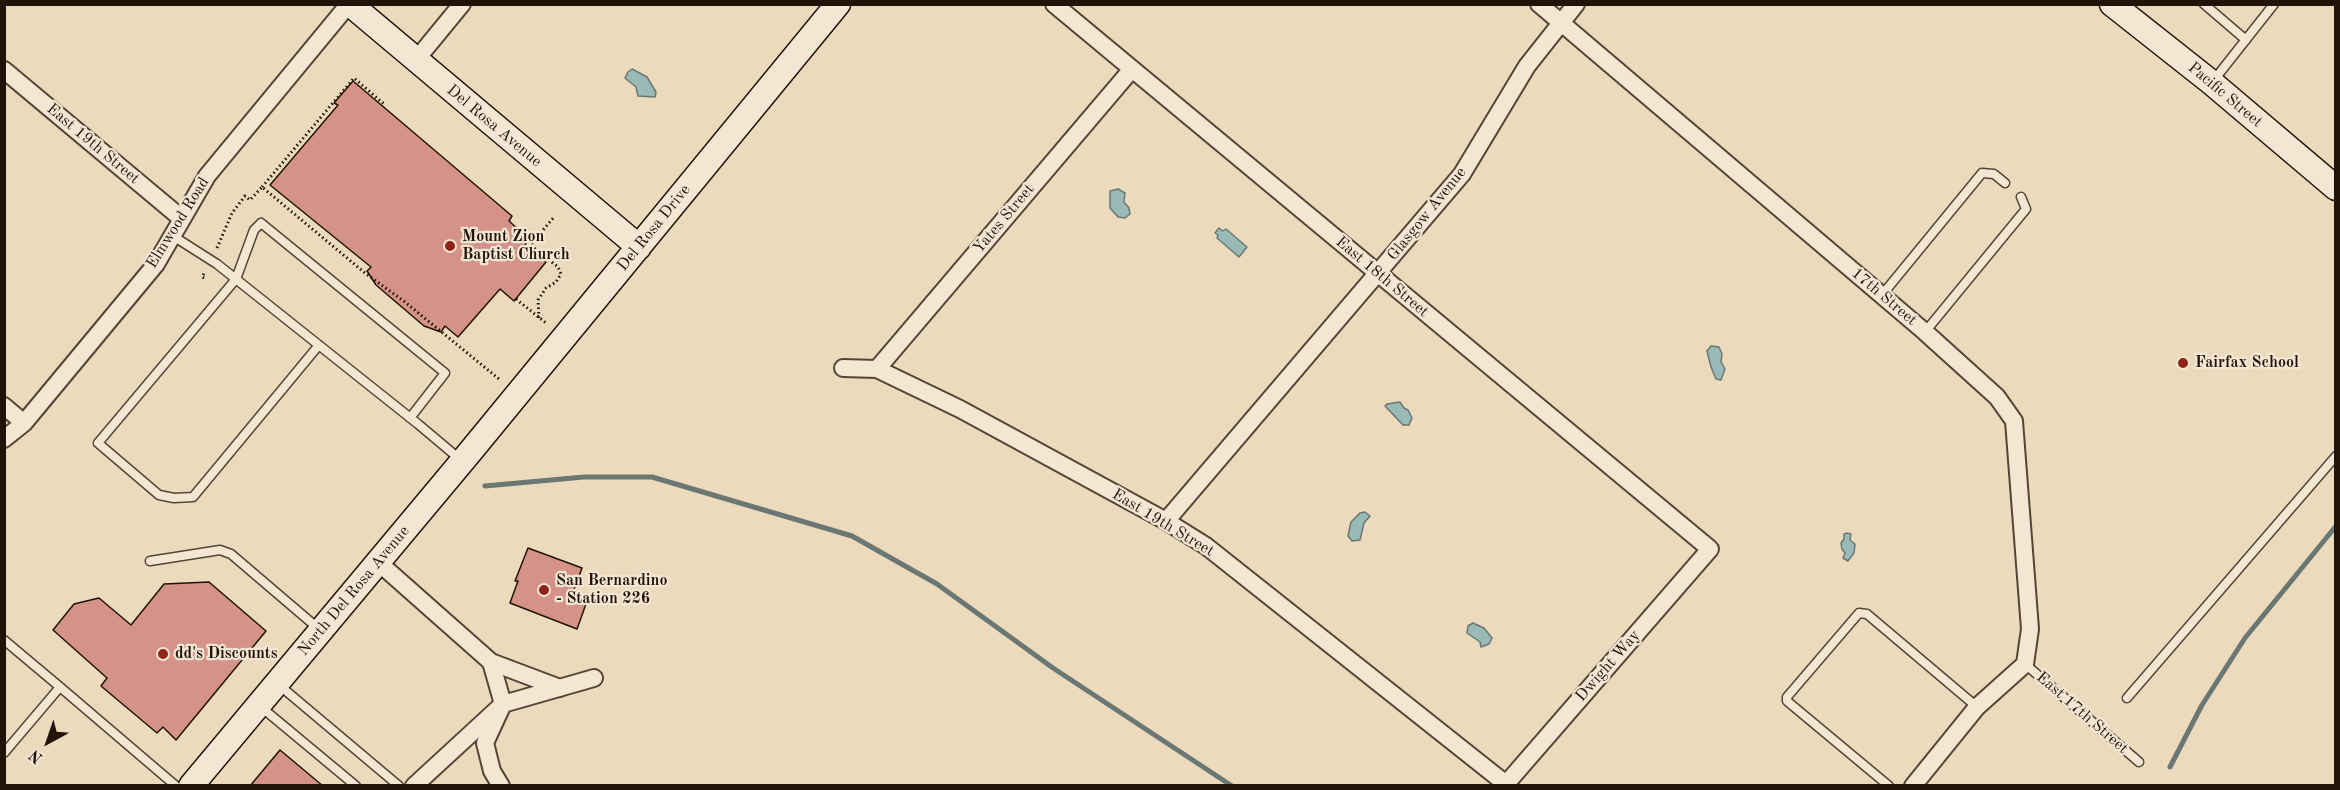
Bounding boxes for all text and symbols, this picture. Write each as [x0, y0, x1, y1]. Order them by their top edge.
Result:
street label: Pacific Street [2184, 58, 2266, 132]
street label: Del Rosa Avenue [443, 81, 545, 171]
street label: East 19th Street [43, 99, 143, 189]
street label: Glasgow Avenue [1383, 163, 1471, 265]
street label: Elmwood Road [142, 174, 214, 272]
street label: Yates Street [969, 180, 1039, 258]
street label: Del Rosa Drive [613, 181, 695, 275]
place label: Mount Zion Baptist Church [462, 227, 570, 265]
street label: East 18th Street [1332, 232, 1432, 322]
marker: Mount Zion Baptist Church [443, 239, 457, 253]
street label: 17th Street [1847, 264, 1921, 330]
place label: Fairfax School [2195, 353, 2299, 373]
marker: Fairfax School [2176, 356, 2190, 370]
street label: East 19th Street [1108, 485, 1218, 561]
street label: North Del Rosa Avenue [294, 522, 414, 660]
place label: San Bernardino - Station 226 [556, 571, 668, 609]
marker: San Bernardino - Station 226 [537, 583, 551, 597]
street label: Dwight Way [1572, 626, 1644, 706]
place label: dd's Discounts [175, 644, 278, 664]
marker: dd's Discounts [156, 647, 170, 661]
street label: East 17th Street [2032, 668, 2132, 758]
north arrow [18, 712, 78, 772]
text: N [27, 746, 46, 766]

